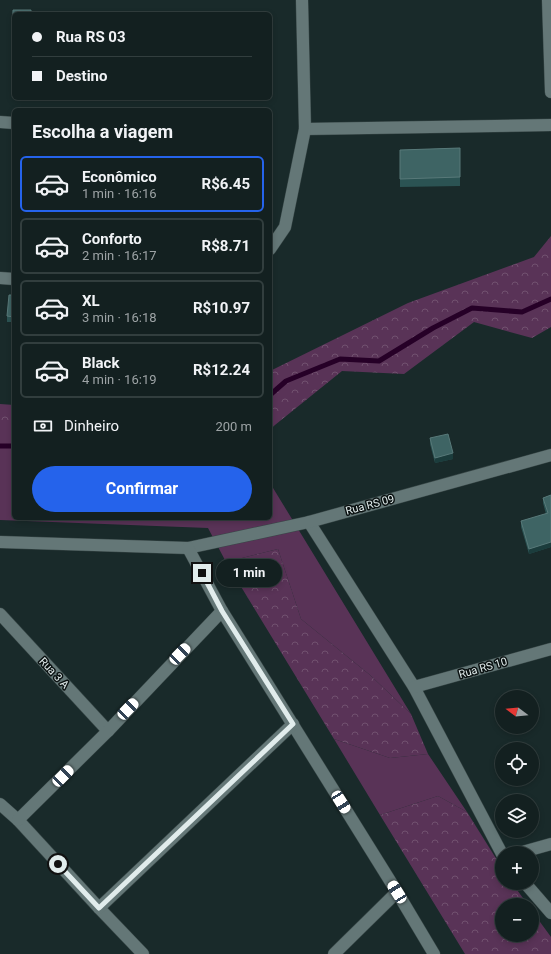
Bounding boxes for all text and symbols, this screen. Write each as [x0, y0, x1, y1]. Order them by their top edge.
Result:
text: Rua RS 03 [56, 28, 126, 46]
text: Destino [56, 67, 107, 85]
text: Escolha a viagem [32, 121, 173, 142]
icon: car [34, 166, 70, 202]
text: Econômico [82, 168, 157, 186]
text: R$6.45 [202, 175, 250, 193]
text: 1 min · 16:16 [82, 186, 157, 201]
icon: car [34, 228, 70, 264]
text: Conforto [82, 230, 142, 248]
text: R$8.71 [202, 237, 250, 255]
text: 2 min · 16:17 [82, 248, 157, 263]
icon: car [34, 290, 70, 326]
text: XL [82, 292, 100, 310]
text: R$10.97 [193, 299, 250, 317]
text: 3 min · 16:18 [82, 310, 157, 325]
icon: car [34, 352, 70, 388]
text: Black [82, 354, 119, 372]
text: R$12.24 [193, 361, 250, 379]
text: 4 min · 16:19 [82, 372, 157, 387]
icon: cash [32, 415, 54, 437]
text: Dinheiro [64, 417, 119, 435]
text: 200 m [215, 419, 252, 434]
button: Confirmar [32, 466, 252, 512]
street label: Rua RS 09 [344, 492, 396, 518]
callout: 1 min [216, 559, 282, 587]
route end [193, 564, 211, 582]
text: 1 min [233, 565, 265, 580]
car [167, 641, 193, 667]
street label: Rua 3 A [36, 655, 72, 692]
street label: Rua RS 10 [457, 655, 509, 681]
north arrow [495, 690, 539, 734]
map controls [495, 690, 539, 942]
car [115, 696, 141, 722]
button: locate [495, 742, 539, 786]
car [50, 763, 76, 789]
car [330, 789, 352, 815]
button: layers [495, 794, 539, 838]
button: + [495, 846, 539, 890]
route start [49, 855, 67, 873]
car [386, 879, 408, 905]
button: − [495, 898, 539, 942]

